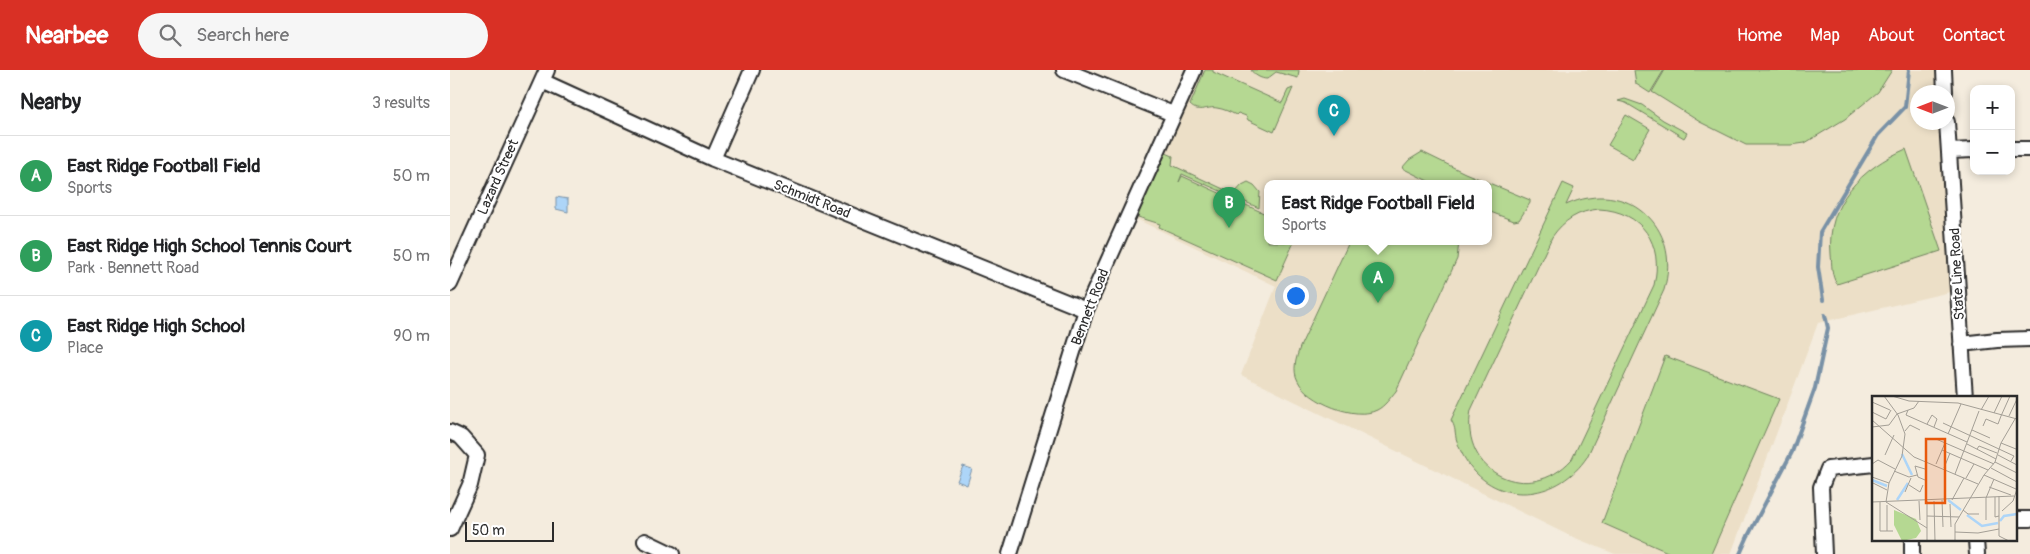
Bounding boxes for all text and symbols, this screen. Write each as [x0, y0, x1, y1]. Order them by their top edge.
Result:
search box [138, 13, 488, 58]
text: Nearbee [25, 21, 108, 50]
icon: search [156, 21, 184, 49]
text: Search here [196, 23, 289, 47]
text: Home [1737, 24, 1782, 47]
text: Map [1810, 24, 1840, 47]
text: About [1868, 24, 1914, 47]
text: Contact [1942, 24, 2005, 47]
north arrow [1910, 85, 1955, 130]
map controls [1970, 85, 2015, 175]
button: + [1970, 85, 2015, 130]
text: Nearby [20, 89, 81, 116]
text: 3 results [372, 93, 430, 113]
pin: C [1318, 95, 1350, 136]
button: − [1970, 130, 2015, 175]
street label: Lazard Street [474, 136, 522, 217]
text: East Ridge Football Field [67, 154, 261, 178]
text: A [31, 166, 41, 186]
text: 50 m [393, 166, 430, 186]
street label: Schmidt Road [771, 176, 853, 222]
text: Sports [67, 178, 112, 198]
popup [1264, 180, 1492, 245]
pin: B [1213, 187, 1245, 228]
text: East Ridge Football Field [1281, 191, 1475, 215]
text: Sports [1281, 215, 1326, 235]
street label: State Line Road [1946, 227, 1968, 321]
text: East Ridge High School Tennis Court [67, 234, 351, 258]
text: B [31, 246, 41, 266]
text: 50 m [393, 246, 430, 266]
text: Park · Bennett Road [67, 258, 199, 278]
pin: A [1362, 262, 1394, 303]
street label: Bennett Road [1068, 266, 1112, 348]
your location [1283, 283, 1309, 309]
text: East Ridge High School [67, 314, 245, 338]
text: C [31, 326, 41, 346]
text: 90 m [393, 326, 430, 346]
text: Place [67, 338, 103, 358]
inset map [1872, 396, 2018, 542]
scale bar [465, 519, 554, 542]
text: 50 m [472, 522, 505, 539]

